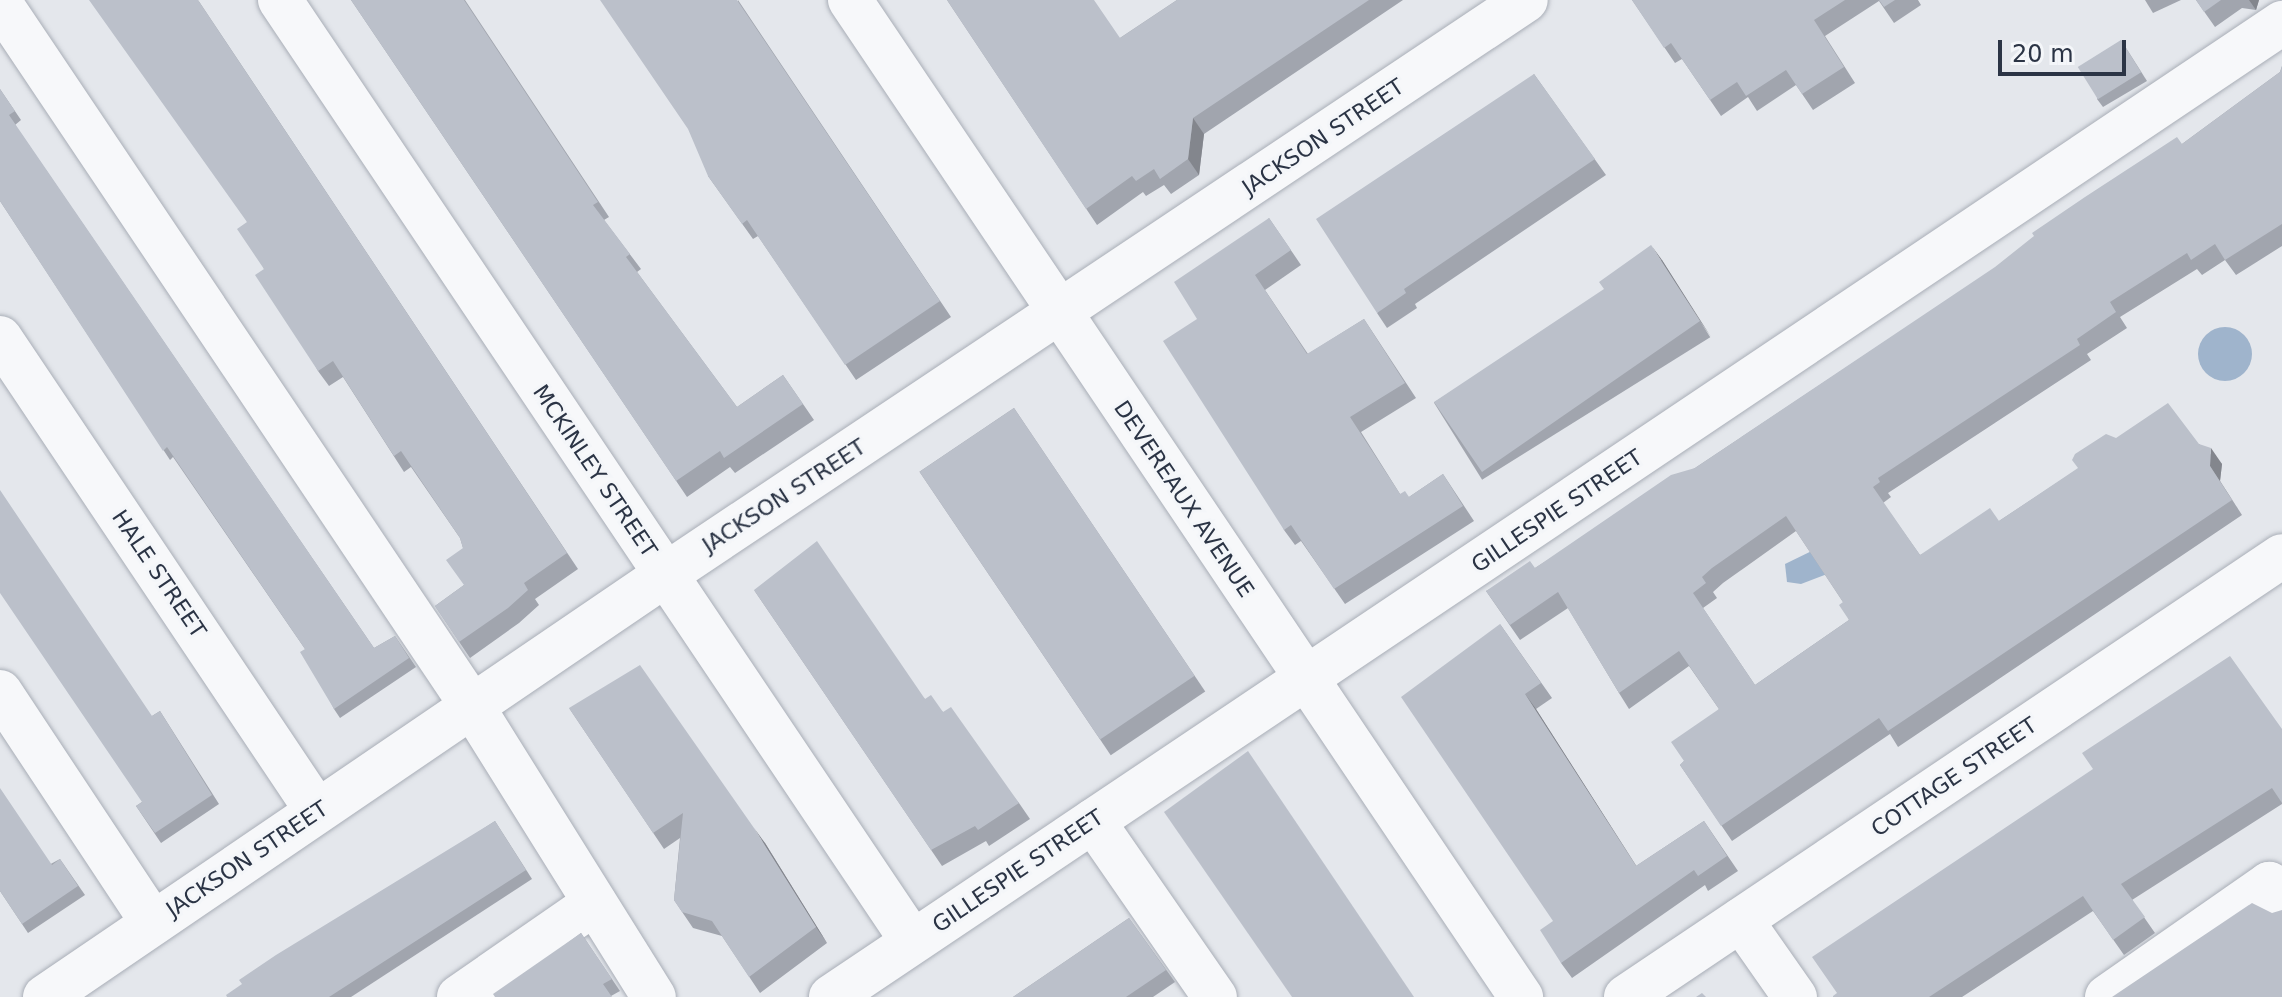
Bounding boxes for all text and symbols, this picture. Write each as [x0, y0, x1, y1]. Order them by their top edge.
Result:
scale bar [2002, 24, 2130, 74]
text: 20 m [2012, 40, 2074, 68]
street label: JACKSON STREET [1237, 73, 1409, 201]
street label: MCKINLEY STREET [528, 380, 662, 562]
street label: DEVEREAUX AVENUE [1108, 396, 1260, 602]
street label: JACKSON STREET [697, 433, 871, 559]
street label: GILLESPIE STREET [1467, 444, 1647, 578]
street label: HALE STREET [106, 505, 212, 643]
street label: COTTAGE STREET [1866, 712, 2042, 842]
street label: JACKSON STREET [161, 795, 333, 923]
street label: GILLESPIE STREET [928, 804, 1108, 938]

